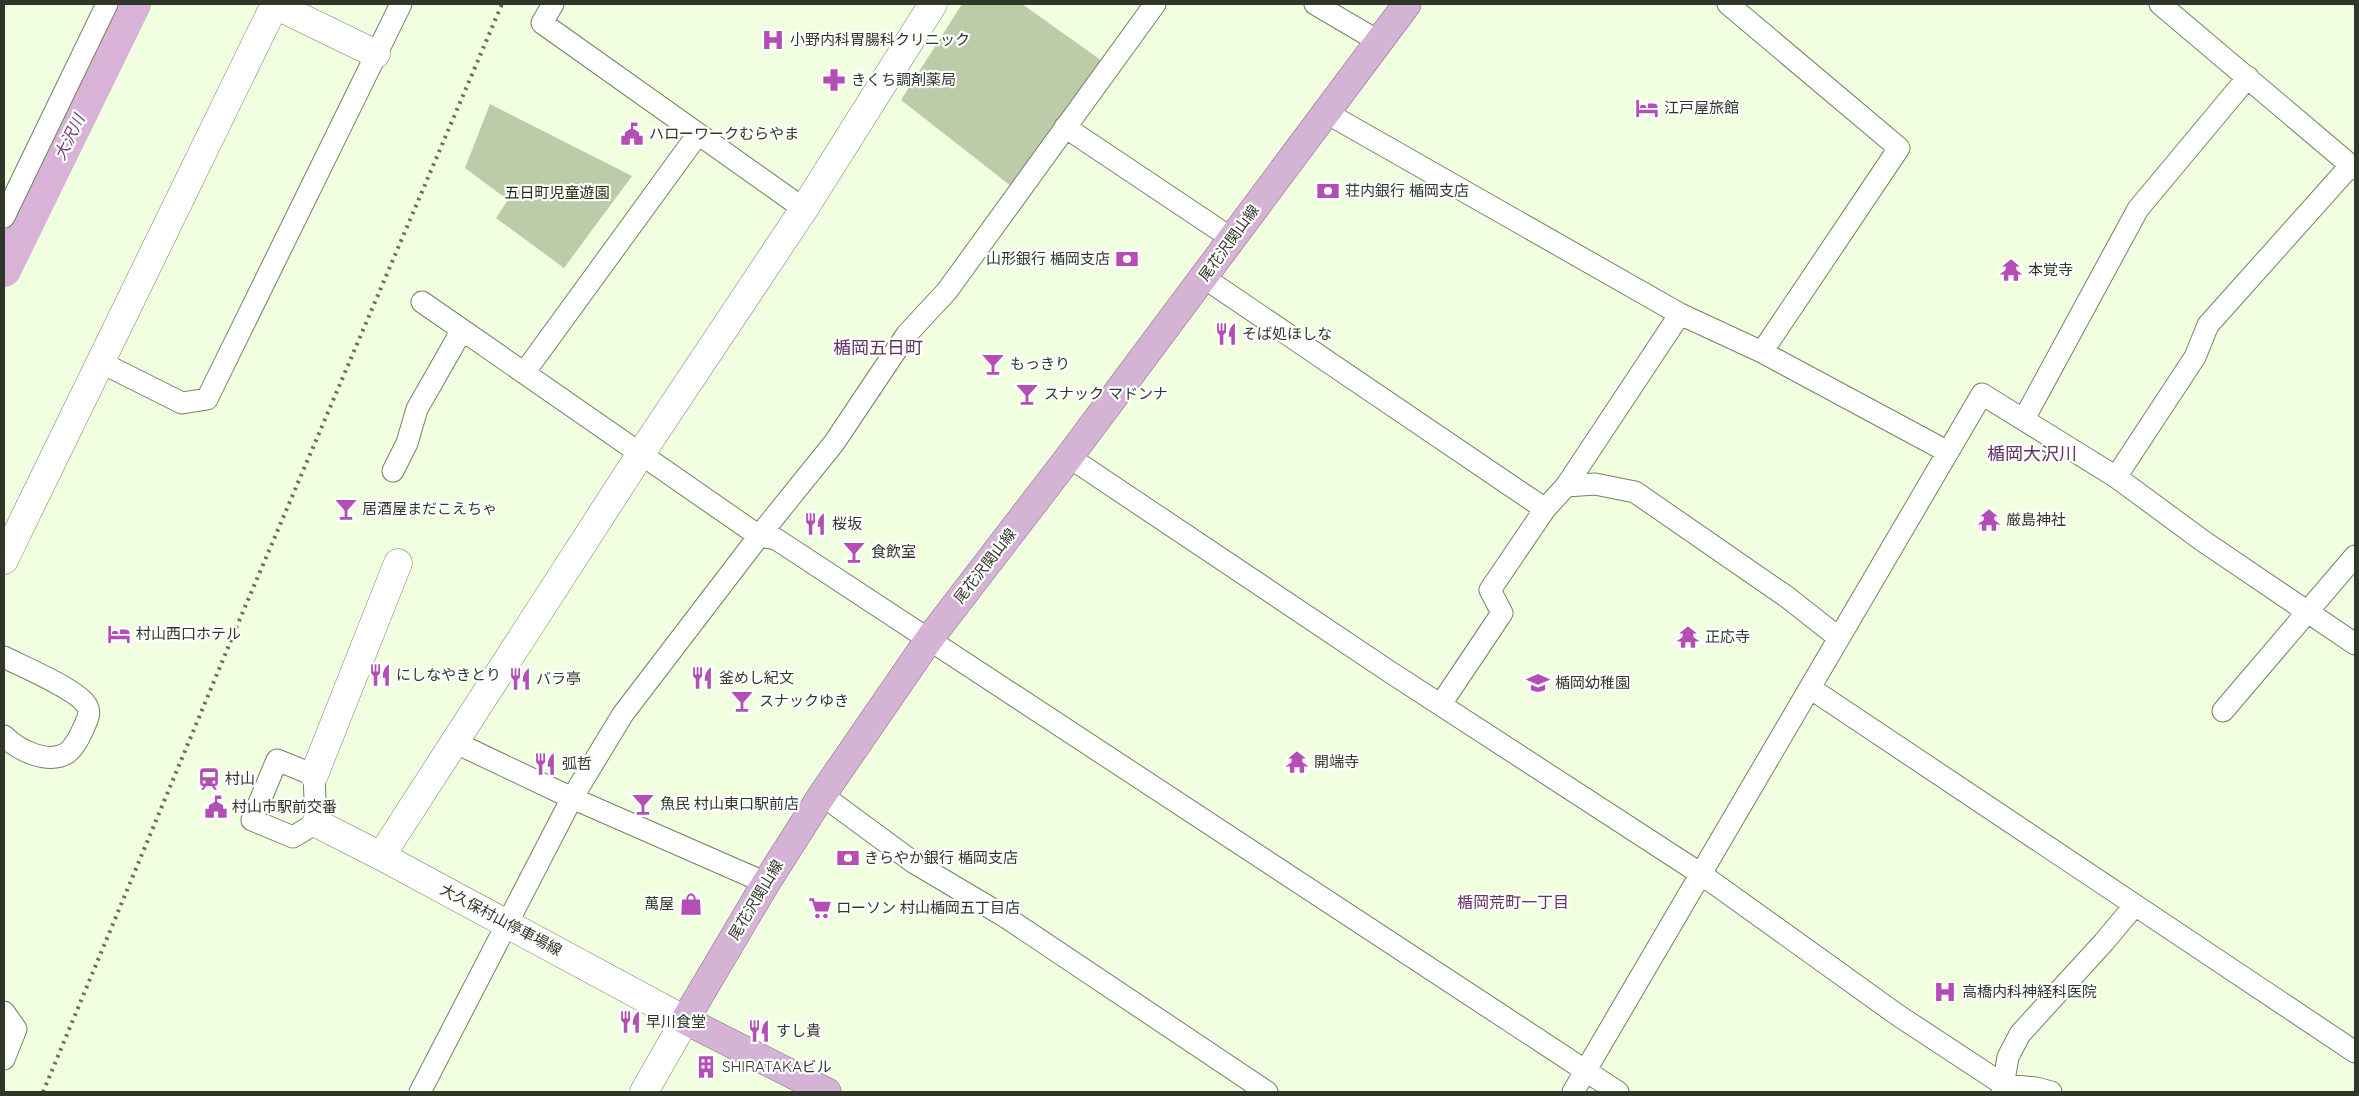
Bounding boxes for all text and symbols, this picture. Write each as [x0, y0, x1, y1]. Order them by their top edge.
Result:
hospital icon: 小野内科胃腸科クリニック [760, 27, 786, 53]
place label: 小野内科胃腸科クリニック [790, 30, 970, 49]
pharmacy icon: きくち調剤薬局 [821, 67, 847, 93]
place label: きくち調剤薬局 [851, 70, 956, 89]
hotel icon: 江戸屋旅館 [1634, 95, 1660, 121]
place label: 江戸屋旅館 [1664, 98, 1739, 117]
water label: 大沢川 [49, 109, 89, 163]
public building icon: ハローワークむらやま [619, 121, 645, 147]
place label: ハローワークむらやま [649, 124, 799, 143]
bank icon: 荘内銀行 楯岡支店 [1315, 178, 1341, 204]
place label: 荘内銀行 楯岡支店 [1345, 181, 1469, 200]
park label: 五日町児童遊園 [504, 183, 610, 202]
street label: 尾花沢関山線 [1194, 201, 1263, 285]
bank icon: 山形銀行 楯岡支店 [1114, 246, 1140, 272]
place label: 山形銀行 楯岡支店 [986, 249, 1110, 268]
temple icon: 本覚寺 [1998, 257, 2024, 283]
place label: 本覚寺 [2028, 260, 2073, 279]
restaurant icon: そば処ほしな [1213, 321, 1239, 347]
place label: そば処ほしな [1242, 324, 1332, 343]
district label: 楯岡五日町 [833, 336, 923, 359]
bar icon: もっきり [980, 351, 1006, 377]
place label: もっきり [1010, 354, 1070, 373]
bar icon: スナック マドンナ [1014, 381, 1040, 407]
place label: スナック マドンナ [1044, 384, 1168, 403]
district label: 楯岡大沢川 [1987, 442, 2077, 465]
bar icon: 居酒屋まだこえちゃ [333, 496, 359, 522]
place label: 居酒屋まだこえちゃ [362, 499, 497, 518]
temple icon: 厳島神社 [1976, 507, 2002, 533]
place label: 厳島神社 [2006, 510, 2066, 529]
restaurant icon: 桜坂 [802, 511, 828, 537]
place label: 桜坂 [832, 514, 862, 533]
street label: 尾花沢関山線 [949, 524, 1020, 607]
bar icon: 食飲室 [841, 539, 867, 565]
place label: 食飲室 [871, 542, 916, 561]
hotel icon: 村山西口ホテル [106, 621, 132, 647]
place label: 村山西口ホテル [136, 624, 241, 643]
temple icon: 正応寺 [1675, 624, 1701, 650]
place label: 正応寺 [1705, 627, 1750, 646]
restaurant icon: にしなやきとり [367, 662, 393, 688]
place label: にしなやきとり [396, 665, 501, 684]
restaurant icon: 釜めし紀文 [689, 665, 715, 691]
restaurant icon: バラ亭 [507, 666, 533, 692]
place label: 釜めし紀文 [719, 668, 794, 687]
place label: バラ亭 [536, 669, 581, 688]
school or university icon: 楯岡幼稚園 [1525, 670, 1551, 696]
place label: 楯岡幼稚園 [1555, 673, 1630, 692]
bar icon: スナックゆき [729, 688, 755, 714]
place label: スナックゆき [759, 691, 849, 710]
temple icon: 開端寺 [1284, 749, 1310, 775]
restaurant icon: 弧哲 [532, 751, 558, 777]
place label: 開端寺 [1314, 752, 1359, 771]
place label: 弧哲 [562, 754, 592, 773]
station icon: 村山 [196, 766, 222, 792]
place label: 村山 [225, 769, 255, 788]
bar icon: 魚民 村山東口駅前店 [630, 791, 656, 817]
public building icon: 村山市駅前交番 [203, 794, 229, 820]
place label: 魚民 村山東口駅前店 [660, 794, 799, 813]
place label: 村山市駅前交番 [232, 797, 337, 816]
bank icon: きらやか銀行 楯岡支店 [835, 845, 861, 871]
place label: きらやか銀行 楯岡支店 [864, 848, 1018, 867]
street label: 尾花沢関山線 [724, 856, 787, 943]
street label: 大久保村山停車場線 [437, 879, 565, 960]
shop icon: 萬屋 [678, 891, 704, 917]
district label: 楯岡荒町一丁目 [1457, 892, 1569, 912]
place label: 萬屋 [644, 894, 674, 913]
supermarket icon: ローソン 村山楯岡五丁目店 [807, 895, 833, 921]
place label: ローソン 村山楯岡五丁目店 [836, 898, 1020, 917]
hospital icon: 高橋内科神経科医院 [1932, 979, 1958, 1005]
place label: 高橋内科神経科医院 [1962, 982, 2097, 1001]
restaurant icon: 早川食堂 [617, 1009, 643, 1035]
place label: 早川食堂 [646, 1012, 706, 1031]
restaurant icon: すし貴 [746, 1018, 772, 1044]
place label: すし貴 [776, 1021, 821, 1040]
building icon: SHIRATAKAビル [693, 1054, 719, 1080]
place label: SHIRATAKAビル [722, 1057, 832, 1076]

